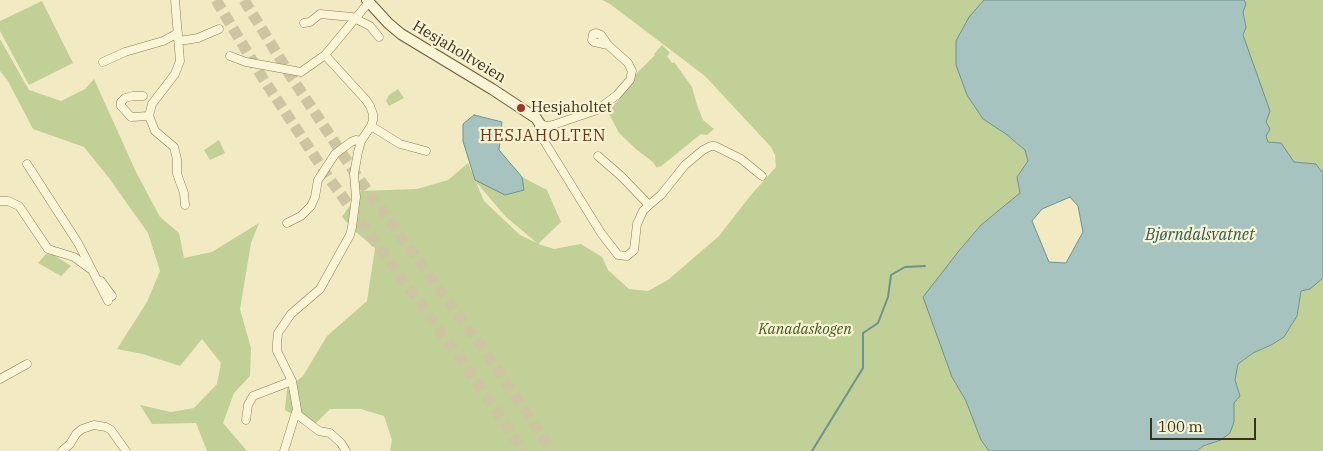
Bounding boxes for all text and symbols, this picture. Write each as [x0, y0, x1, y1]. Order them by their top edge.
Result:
street label: Hesjaholtveien [409, 17, 509, 87]
place label: Hesjaholtet [531, 99, 612, 117]
marker: Hesjaholtet [515, 102, 527, 114]
district label: HESJAHOLTEN [478, 126, 608, 146]
water label: Bjørndalsvatnet [1145, 225, 1255, 245]
park label: Kanadaskogen [758, 321, 852, 339]
scale bar [1153, 408, 1259, 440]
text: 100 m [1158, 417, 1203, 436]

